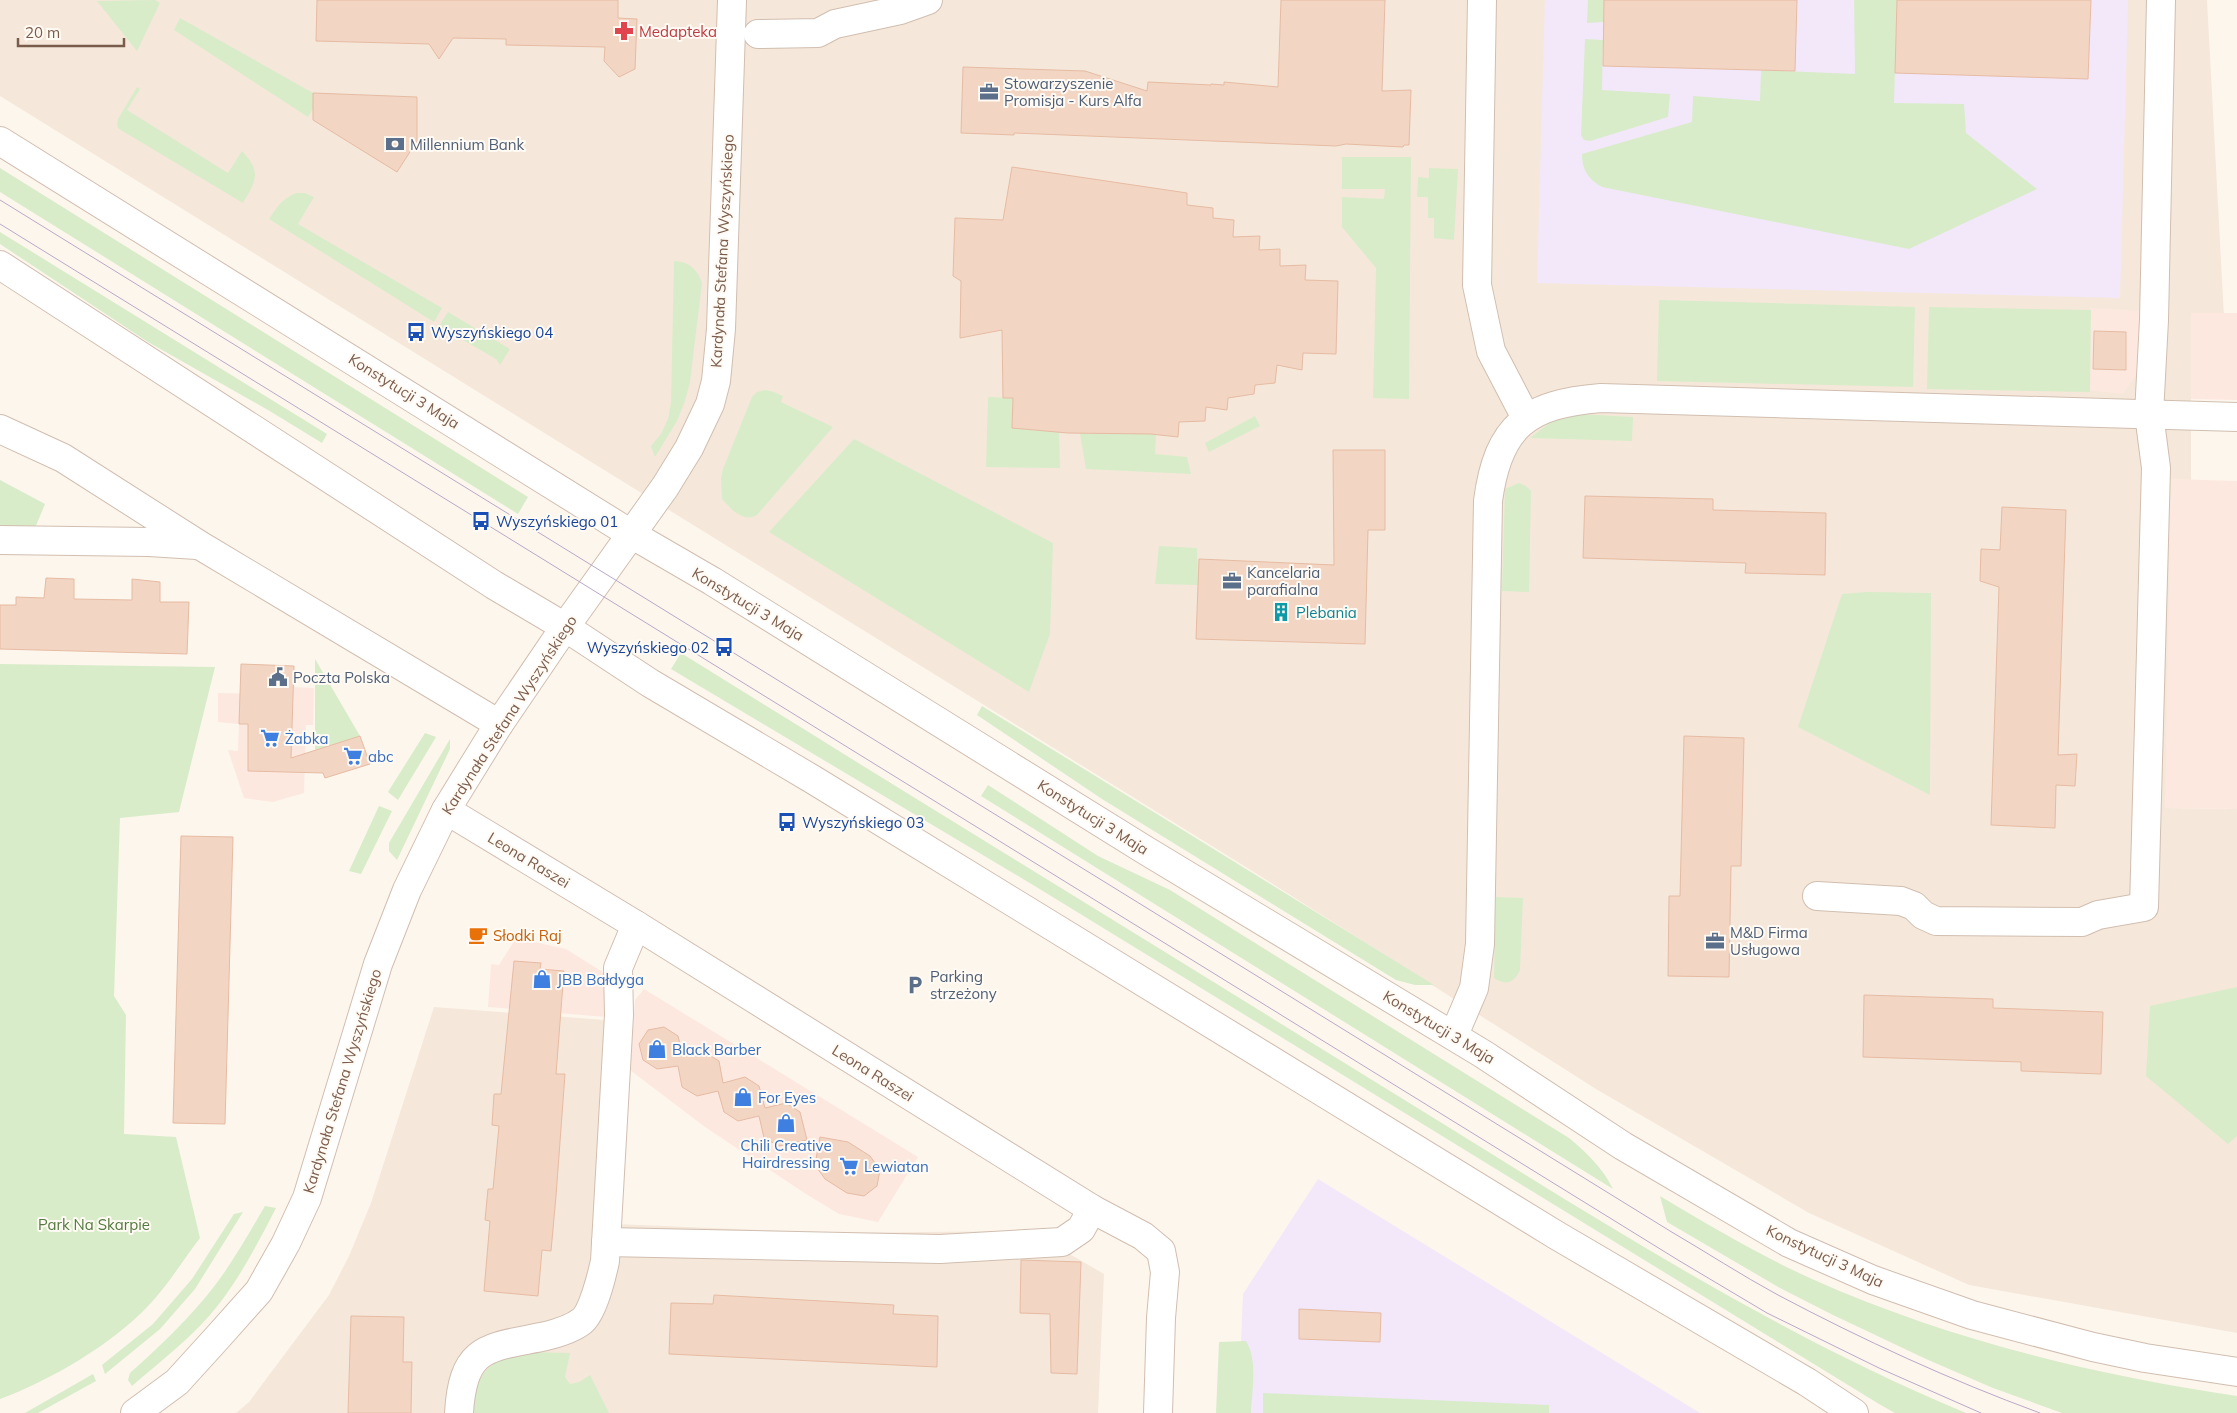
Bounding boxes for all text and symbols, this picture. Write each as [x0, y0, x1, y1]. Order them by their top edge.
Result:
scale bar [18, 15, 124, 47]
pharmacy icon: Medapteka [613, 20, 635, 42]
place label: Medapteka [639, 22, 717, 41]
text: 20 m [25, 23, 60, 42]
place label: Stowarzyszenie Promisja - Kurs Alfa [1004, 74, 1142, 110]
office icon: Stowarzyszenie Promisja - Kurs Alfa [978, 81, 1000, 103]
bank icon: Millennium Bank [384, 133, 406, 155]
street label: Kardynała Stefana Wyszyńskiego [706, 134, 738, 368]
place label: Millennium Bank [410, 135, 525, 154]
bus stop icon: Wyszyńskiego 04 [405, 321, 427, 343]
place label: Wyszyńskiego 04 [431, 323, 553, 342]
street label: Konstytucji 3 Maja [345, 349, 463, 433]
bus stop icon: Wyszyńskiego 01 [470, 510, 492, 532]
place label: Wyszyńskiego 01 [496, 512, 618, 531]
street label: Konstytucji 3 Maja [689, 563, 807, 645]
place label: Kancelaria parafialna [1247, 563, 1320, 599]
office icon: Kancelaria parafialna [1221, 570, 1243, 592]
building icon: Plebania [1270, 601, 1292, 623]
place label: Plebania [1296, 603, 1357, 622]
street label: Kardynała Stefana Wyszyńskiego [437, 612, 581, 818]
bus stop icon: Wyszyńskiego 02 [713, 636, 735, 658]
place label: Wyszyńskiego 02 [587, 638, 709, 657]
public building icon: Poczta Polska [267, 666, 289, 688]
place label: Poczta Polska [293, 668, 390, 687]
supermarket icon: Żabka [259, 727, 281, 749]
place label: Żabka [285, 729, 328, 748]
supermarket icon: abc [342, 745, 364, 767]
place label: abc [368, 747, 393, 766]
street label: Konstytucji 3 Maja [1034, 775, 1152, 859]
bus stop icon: Wyszyńskiego 03 [776, 811, 798, 833]
place label: Wyszyńskiego 03 [802, 813, 924, 832]
street label: Leona Raszei [484, 828, 574, 892]
place label: M&D Firma Usługowa [1730, 923, 1808, 959]
cafe icon: Słodki Raj [467, 924, 489, 946]
place label: Słodki Raj [493, 926, 562, 945]
office icon: M&D Firma Usługowa [1704, 930, 1726, 952]
street label: Kardynała Stefana Wyszyńskiego [299, 966, 385, 1196]
place label: Parking strzeżony [930, 967, 997, 1003]
shop icon: JBB Bałdyga [531, 968, 553, 990]
place label: JBB Bałdyga [557, 970, 644, 989]
parking icon: Parking strzeżony [904, 974, 926, 996]
street label: Konstytucji 3 Maja [1380, 986, 1498, 1068]
shop icon: Black Barber [646, 1038, 668, 1060]
place label: Black Barber [672, 1040, 762, 1059]
street label: Leona Raszei [829, 1040, 917, 1106]
shop icon: For Eyes [732, 1086, 754, 1108]
place label: For Eyes [758, 1088, 816, 1107]
shop icon: Chili Creative Hairdressing [775, 1112, 797, 1134]
place label: Chili Creative Hairdressing [740, 1136, 832, 1172]
supermarket icon: Lewiatan [838, 1155, 860, 1177]
place label: Lewiatan [864, 1157, 929, 1176]
park label: Park Na Skarpie [38, 1215, 150, 1234]
street label: Konstytucji 3 Maja [1763, 1221, 1887, 1291]

